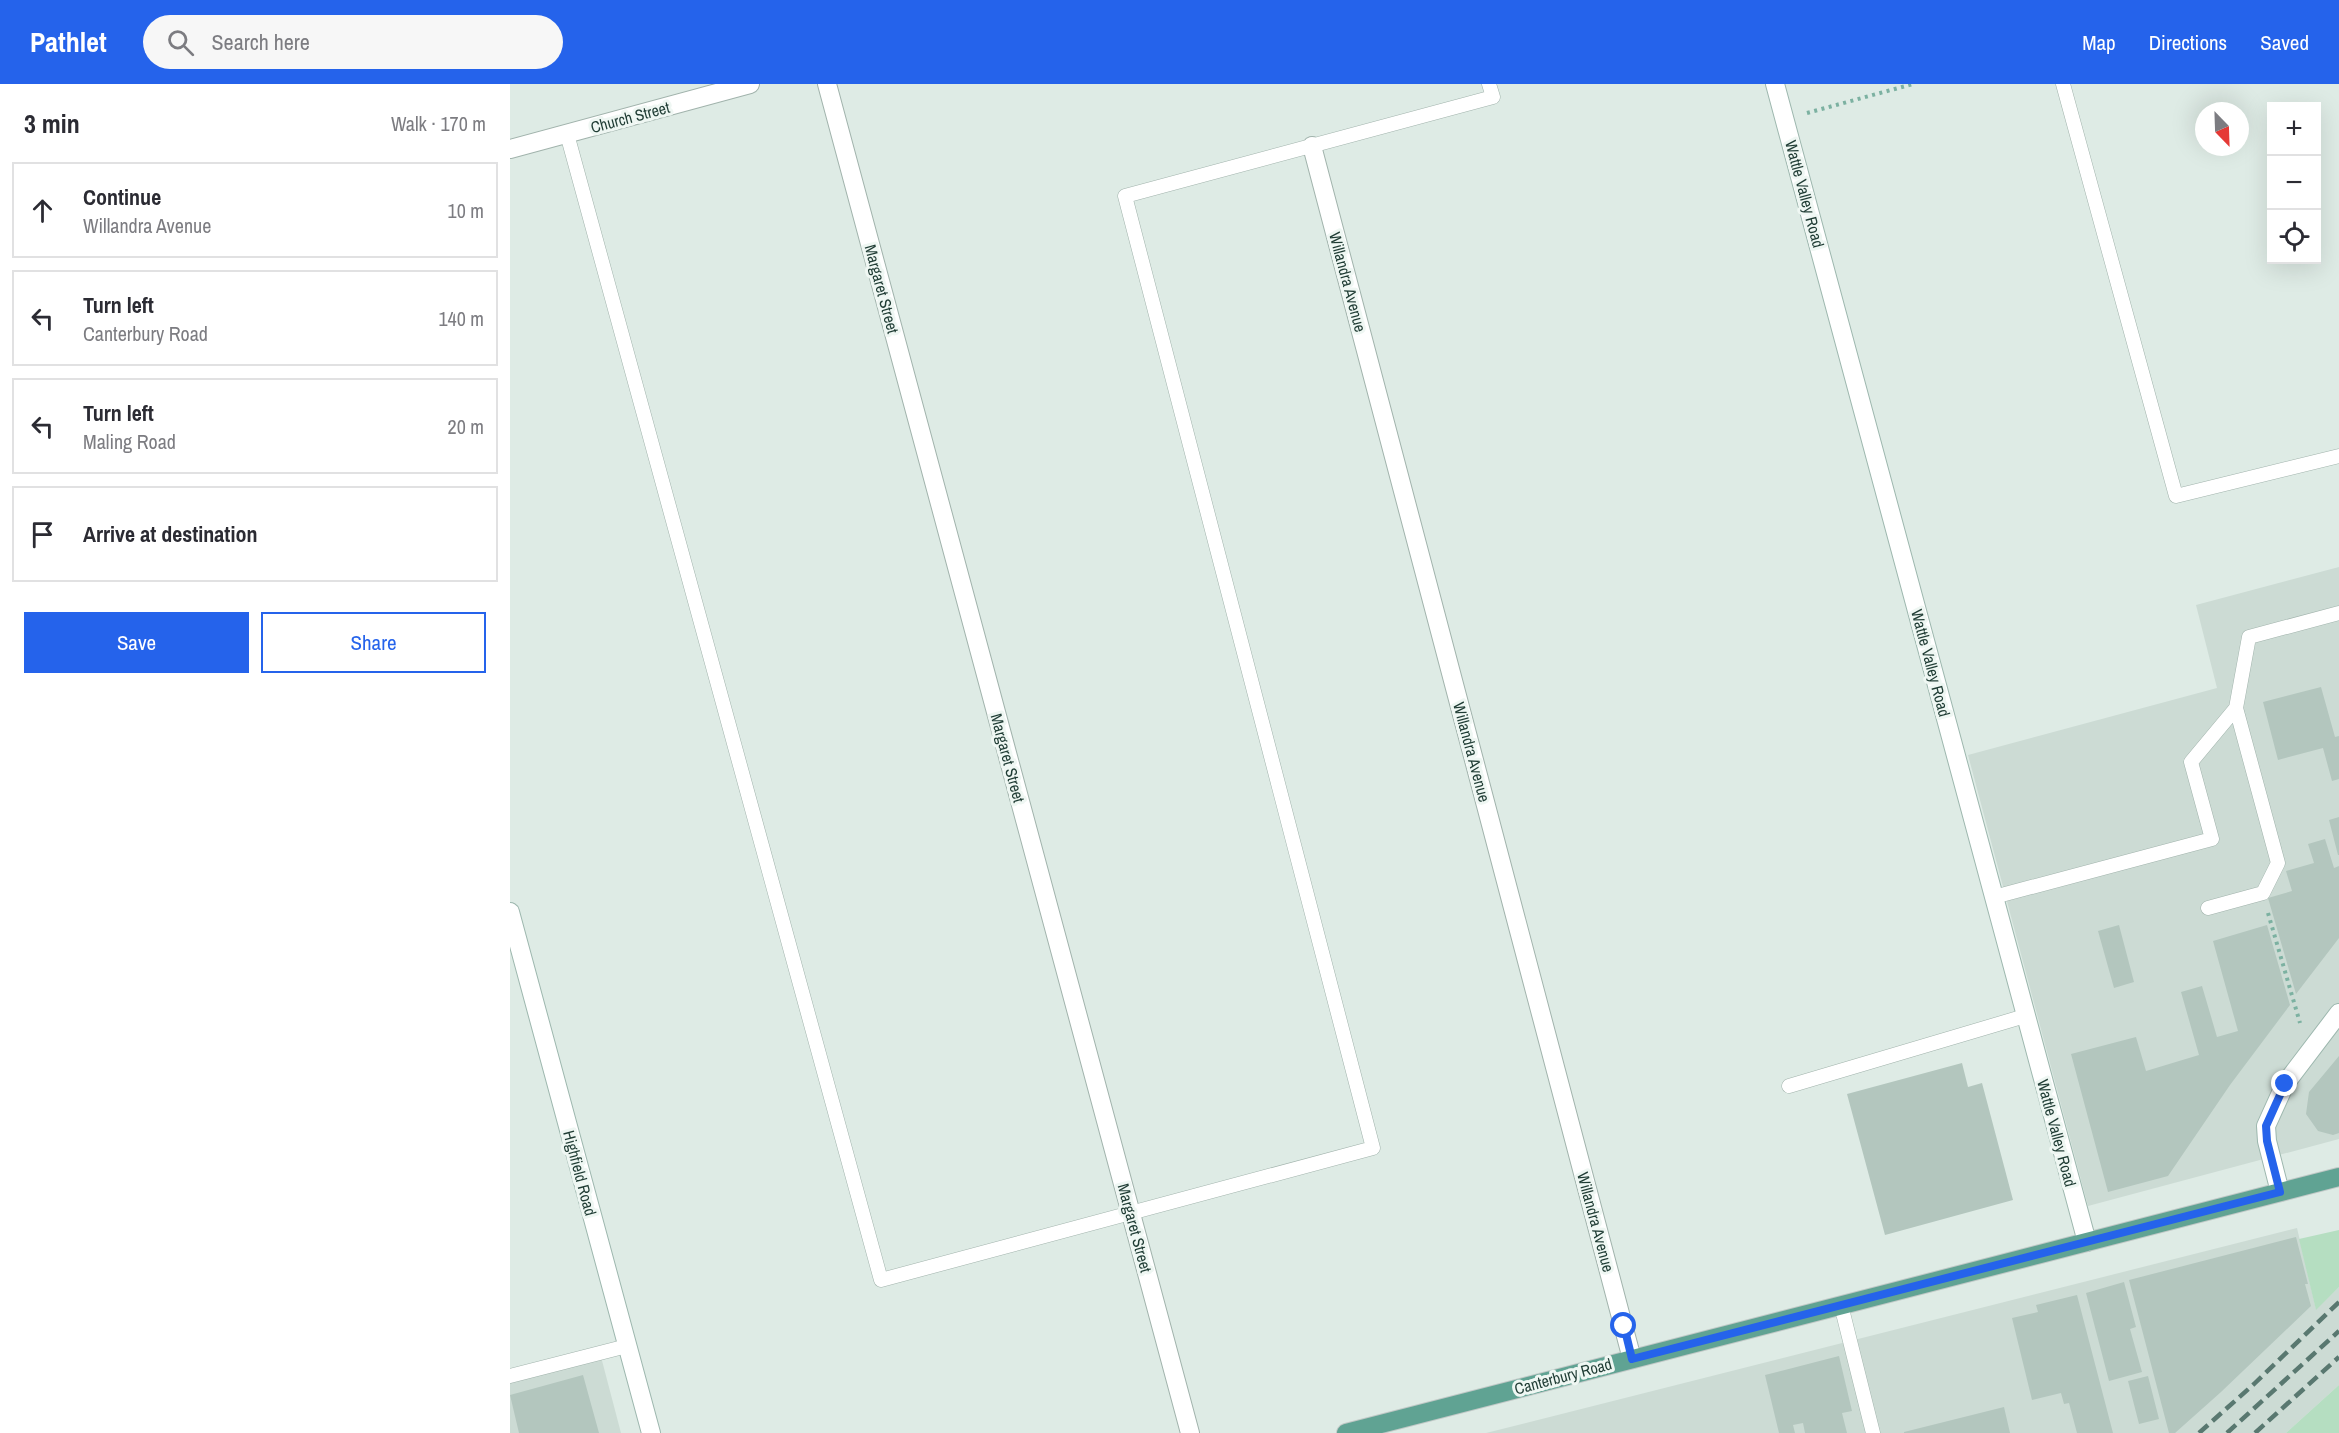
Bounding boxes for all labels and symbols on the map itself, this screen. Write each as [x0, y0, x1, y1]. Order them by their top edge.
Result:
street label: Church Street [588, 96, 672, 138]
north arrow [2195, 102, 2249, 156]
street label: Wattle Valley Road [1780, 138, 1830, 250]
street label: Willandra Avenue [1324, 230, 1372, 334]
street label: Margaret Street [860, 242, 905, 336]
street label: Wattle Valley Road [1906, 607, 1956, 719]
street label: Willandra Avenue [1448, 700, 1496, 804]
street label: Margaret Street [986, 711, 1031, 805]
route end [2271, 1070, 2297, 1096]
street label: Wattle Valley Road [2032, 1077, 2082, 1189]
street label: Highfield Road [558, 1128, 602, 1218]
street label: Willandra Avenue [1572, 1170, 1620, 1274]
street label: Margaret Street [1113, 1181, 1158, 1275]
route start [1610, 1312, 1636, 1338]
street label: Canterbury Road [1512, 1352, 1614, 1400]

